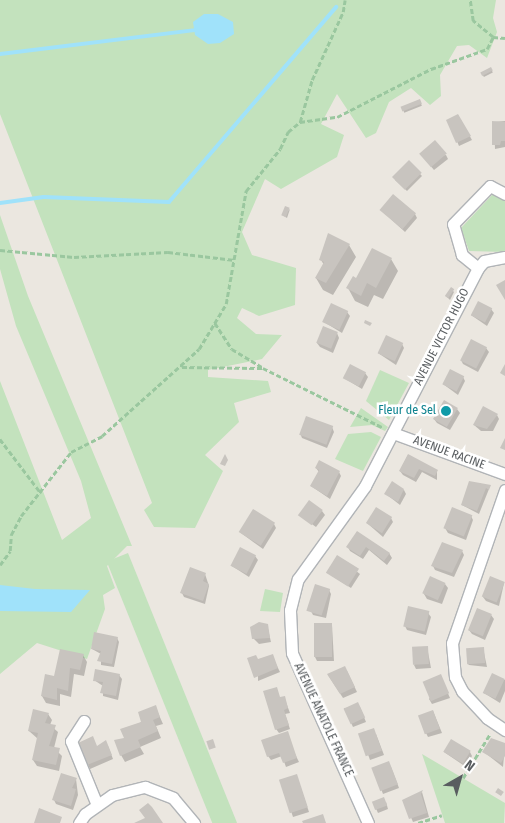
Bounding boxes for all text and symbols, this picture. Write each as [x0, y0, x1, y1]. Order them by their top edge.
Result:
street label: AVENUE VICTOR HUGO [411, 286, 473, 388]
place label: Fleur de Sel [378, 404, 436, 418]
marker: Fleur de Sel [440, 405, 452, 417]
street label: AVENUE RACINE [411, 433, 487, 473]
street label: AVENUE ANATOLE FRANCE [290, 661, 356, 779]
north arrow [435, 753, 485, 803]
text: N [461, 757, 478, 775]

